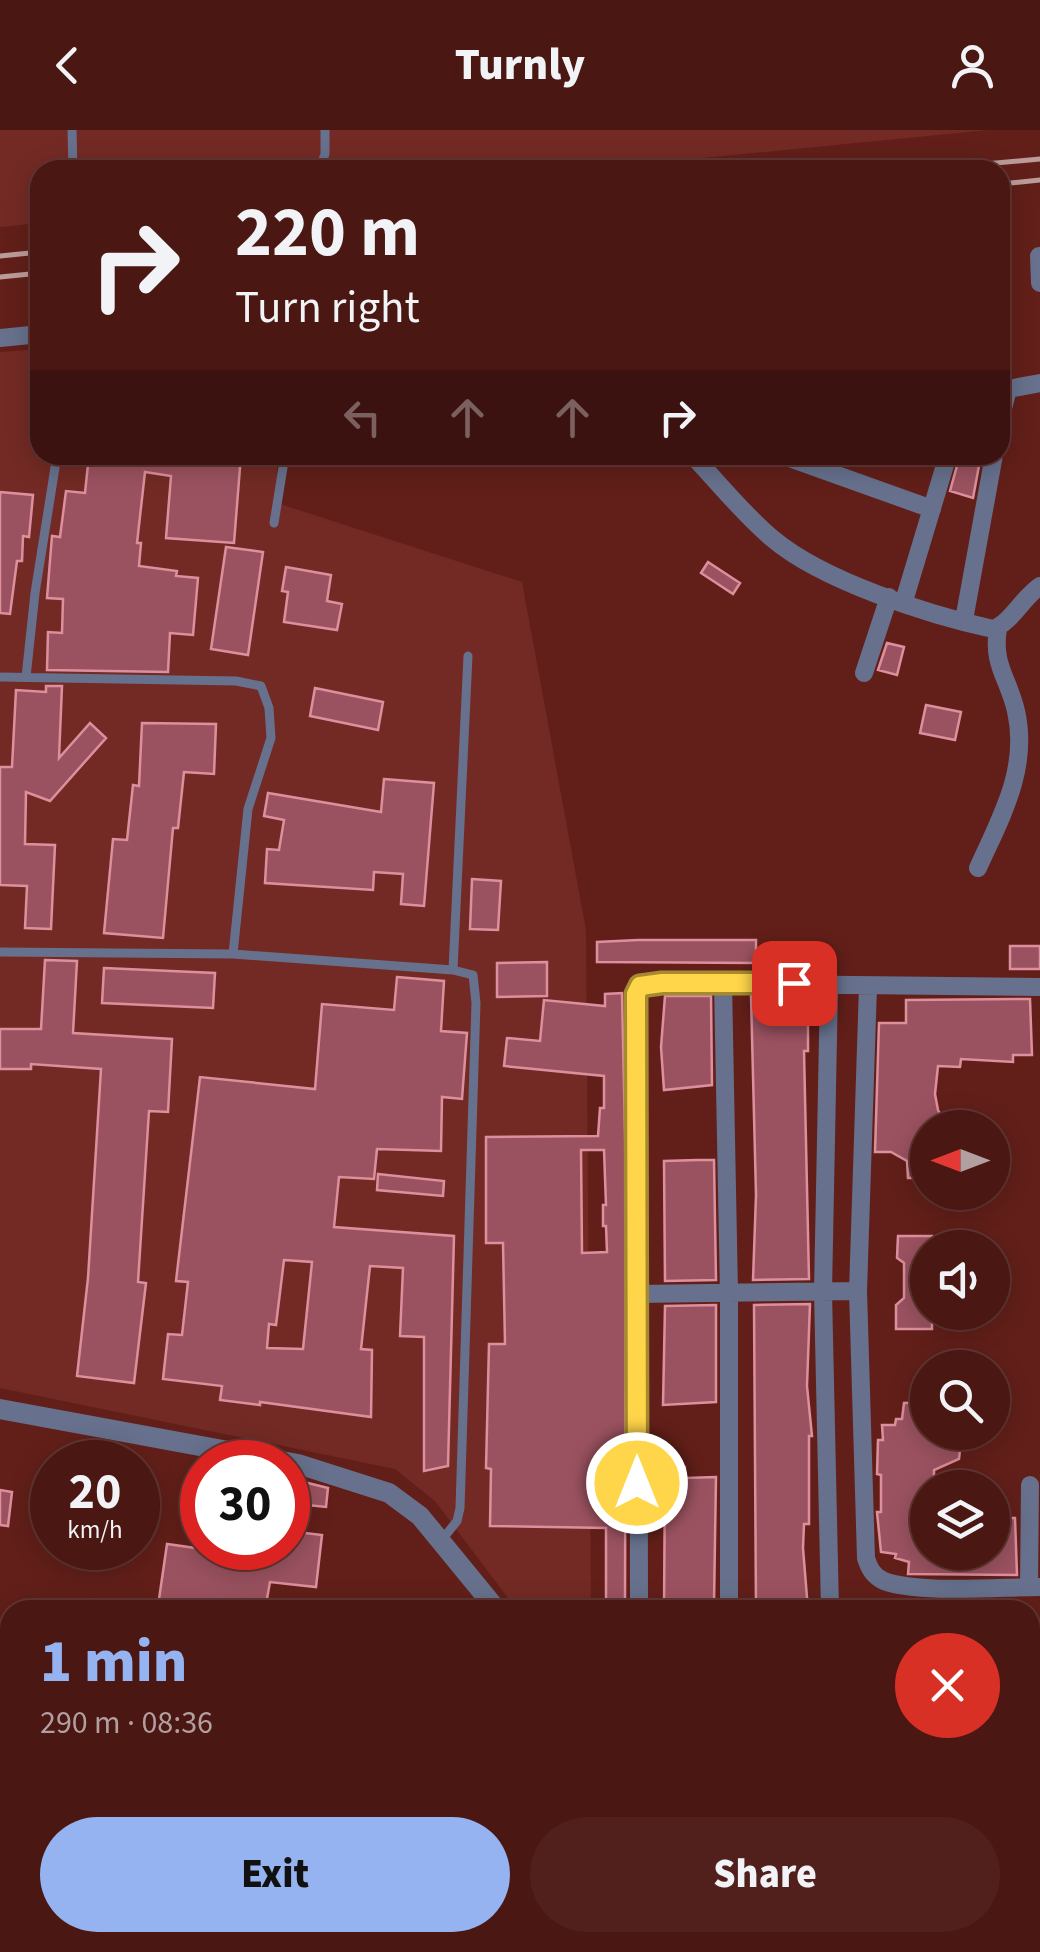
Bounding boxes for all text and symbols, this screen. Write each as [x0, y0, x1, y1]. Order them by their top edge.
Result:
text: Turnly [455, 33, 585, 97]
icon: back [40, 38, 95, 93]
icon: person [945, 38, 1000, 93]
text: 220 m [235, 183, 420, 283]
icon: right [70, 200, 200, 330]
text: Turn right [235, 276, 420, 340]
icon: left [335, 390, 390, 445]
icon: ahead [440, 390, 495, 445]
icon: ahead [545, 390, 600, 445]
icon: right [650, 390, 705, 445]
pin [752, 941, 837, 1026]
icon: arrive [767, 956, 822, 1011]
north arrow [910, 1110, 1010, 1210]
map controls [910, 1110, 1010, 1570]
button: sound [910, 1230, 1010, 1330]
button: search [910, 1350, 1010, 1450]
position arrow [585, 1431, 689, 1535]
speed limit sign: 30 [180, 1440, 310, 1570]
text: 20 [69, 1457, 121, 1528]
button: layers [910, 1470, 1010, 1570]
text: km/h [67, 1512, 123, 1548]
text: 1 min [40, 1620, 187, 1705]
button: close [895, 1633, 1000, 1738]
text: 290 m · 08:36 [40, 1700, 213, 1746]
button: Exit [40, 1817, 510, 1932]
button: Share [530, 1817, 1000, 1932]

